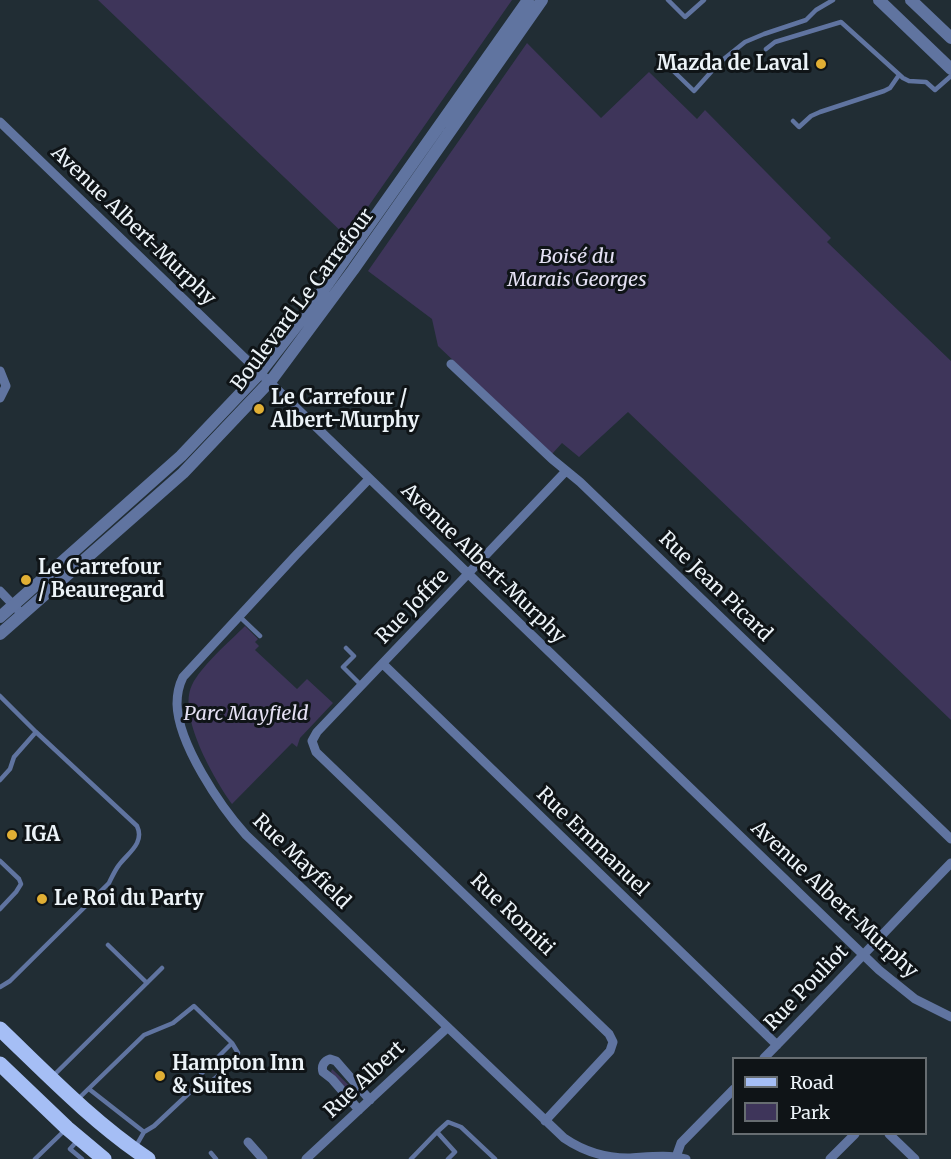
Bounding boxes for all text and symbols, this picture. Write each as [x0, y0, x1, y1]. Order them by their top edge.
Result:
place label: Mazda de Laval [657, 52, 809, 76]
marker: Mazda de Laval [814, 57, 828, 71]
street label: Avenue Albert-Murphy [46, 141, 220, 311]
street label: Boulevard Le Carrefour [227, 204, 379, 396]
park label: Boisé du Marais Georges [507, 245, 647, 292]
place label: Le Carrefour / Albert-Murphy [271, 386, 419, 433]
marker: Le Carrefour / Albert-Murphy [252, 402, 266, 416]
street label: Avenue Albert-Murphy [396, 479, 570, 649]
street label: Rue Jean Picard [654, 527, 776, 647]
place label: Le Carrefour / Beauregard [38, 556, 164, 603]
street label: Rue Joffre [372, 565, 454, 649]
marker: Le Carrefour / Beauregard [19, 573, 33, 587]
park label: Parc Mayfield [184, 702, 308, 726]
street label: Rue Emmanuel [531, 783, 653, 901]
street label: Rue Mayfield [247, 810, 355, 914]
street label: Avenue Albert-Murphy [746, 816, 922, 984]
place label: IGA [24, 823, 60, 847]
marker: IGA [5, 828, 19, 842]
street label: Rue Romiti [465, 869, 559, 961]
place label: Le Roi du Party [54, 887, 204, 911]
marker: Le Roi du Party [35, 892, 49, 906]
street label: Rue Pouliot [760, 940, 854, 1036]
street label: Rue Albert [320, 1037, 410, 1123]
place label: Hampton Inn & Suites [172, 1052, 305, 1099]
legend [732, 1057, 927, 1135]
marker: Hampton Inn & Suites [153, 1069, 167, 1083]
text: Road [790, 1071, 834, 1094]
text: Park [790, 1101, 830, 1124]

